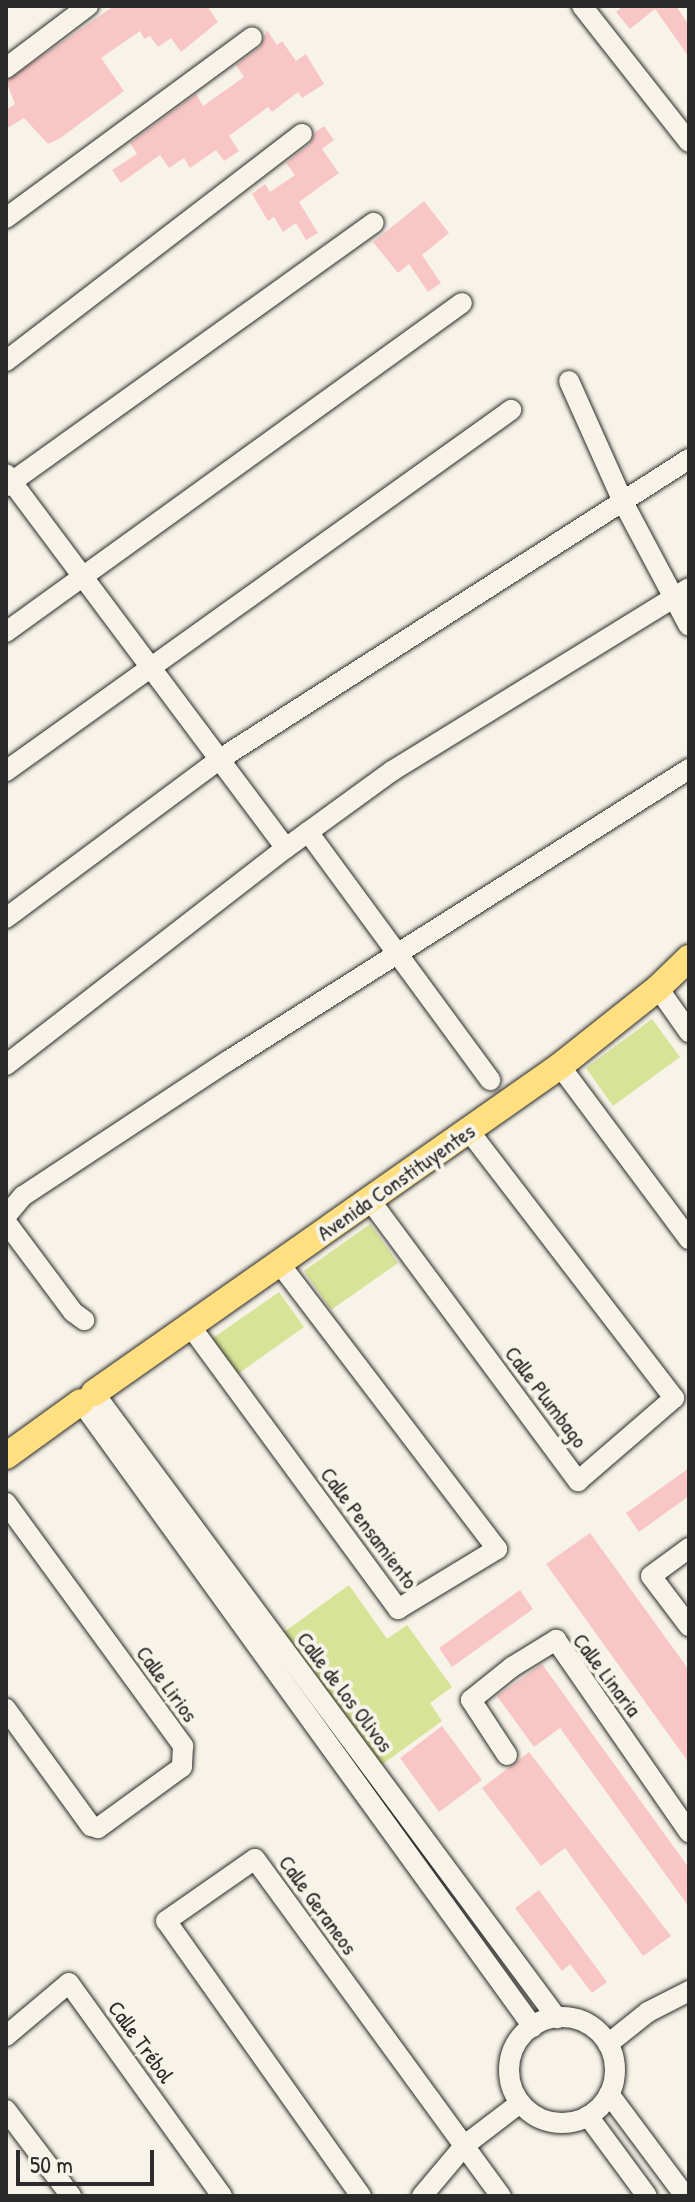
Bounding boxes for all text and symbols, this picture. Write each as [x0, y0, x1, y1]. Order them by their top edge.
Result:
street label: Avenida Constituyentes [312, 1118, 480, 1246]
street label: Calle Plumbago [499, 1341, 593, 1453]
street label: Calle Pensamiento [315, 1462, 423, 1594]
street label: Calle de los Olivos [291, 1627, 399, 1757]
street label: Calle Linaria [567, 1628, 647, 1722]
street label: Calle Lirios [131, 1641, 203, 1727]
street label: Calle Geraneos [273, 1850, 363, 1960]
street label: Calle Trébol [102, 1996, 180, 2088]
scale bar [20, 2134, 158, 2184]
text: 50 m [30, 2148, 73, 2180]

